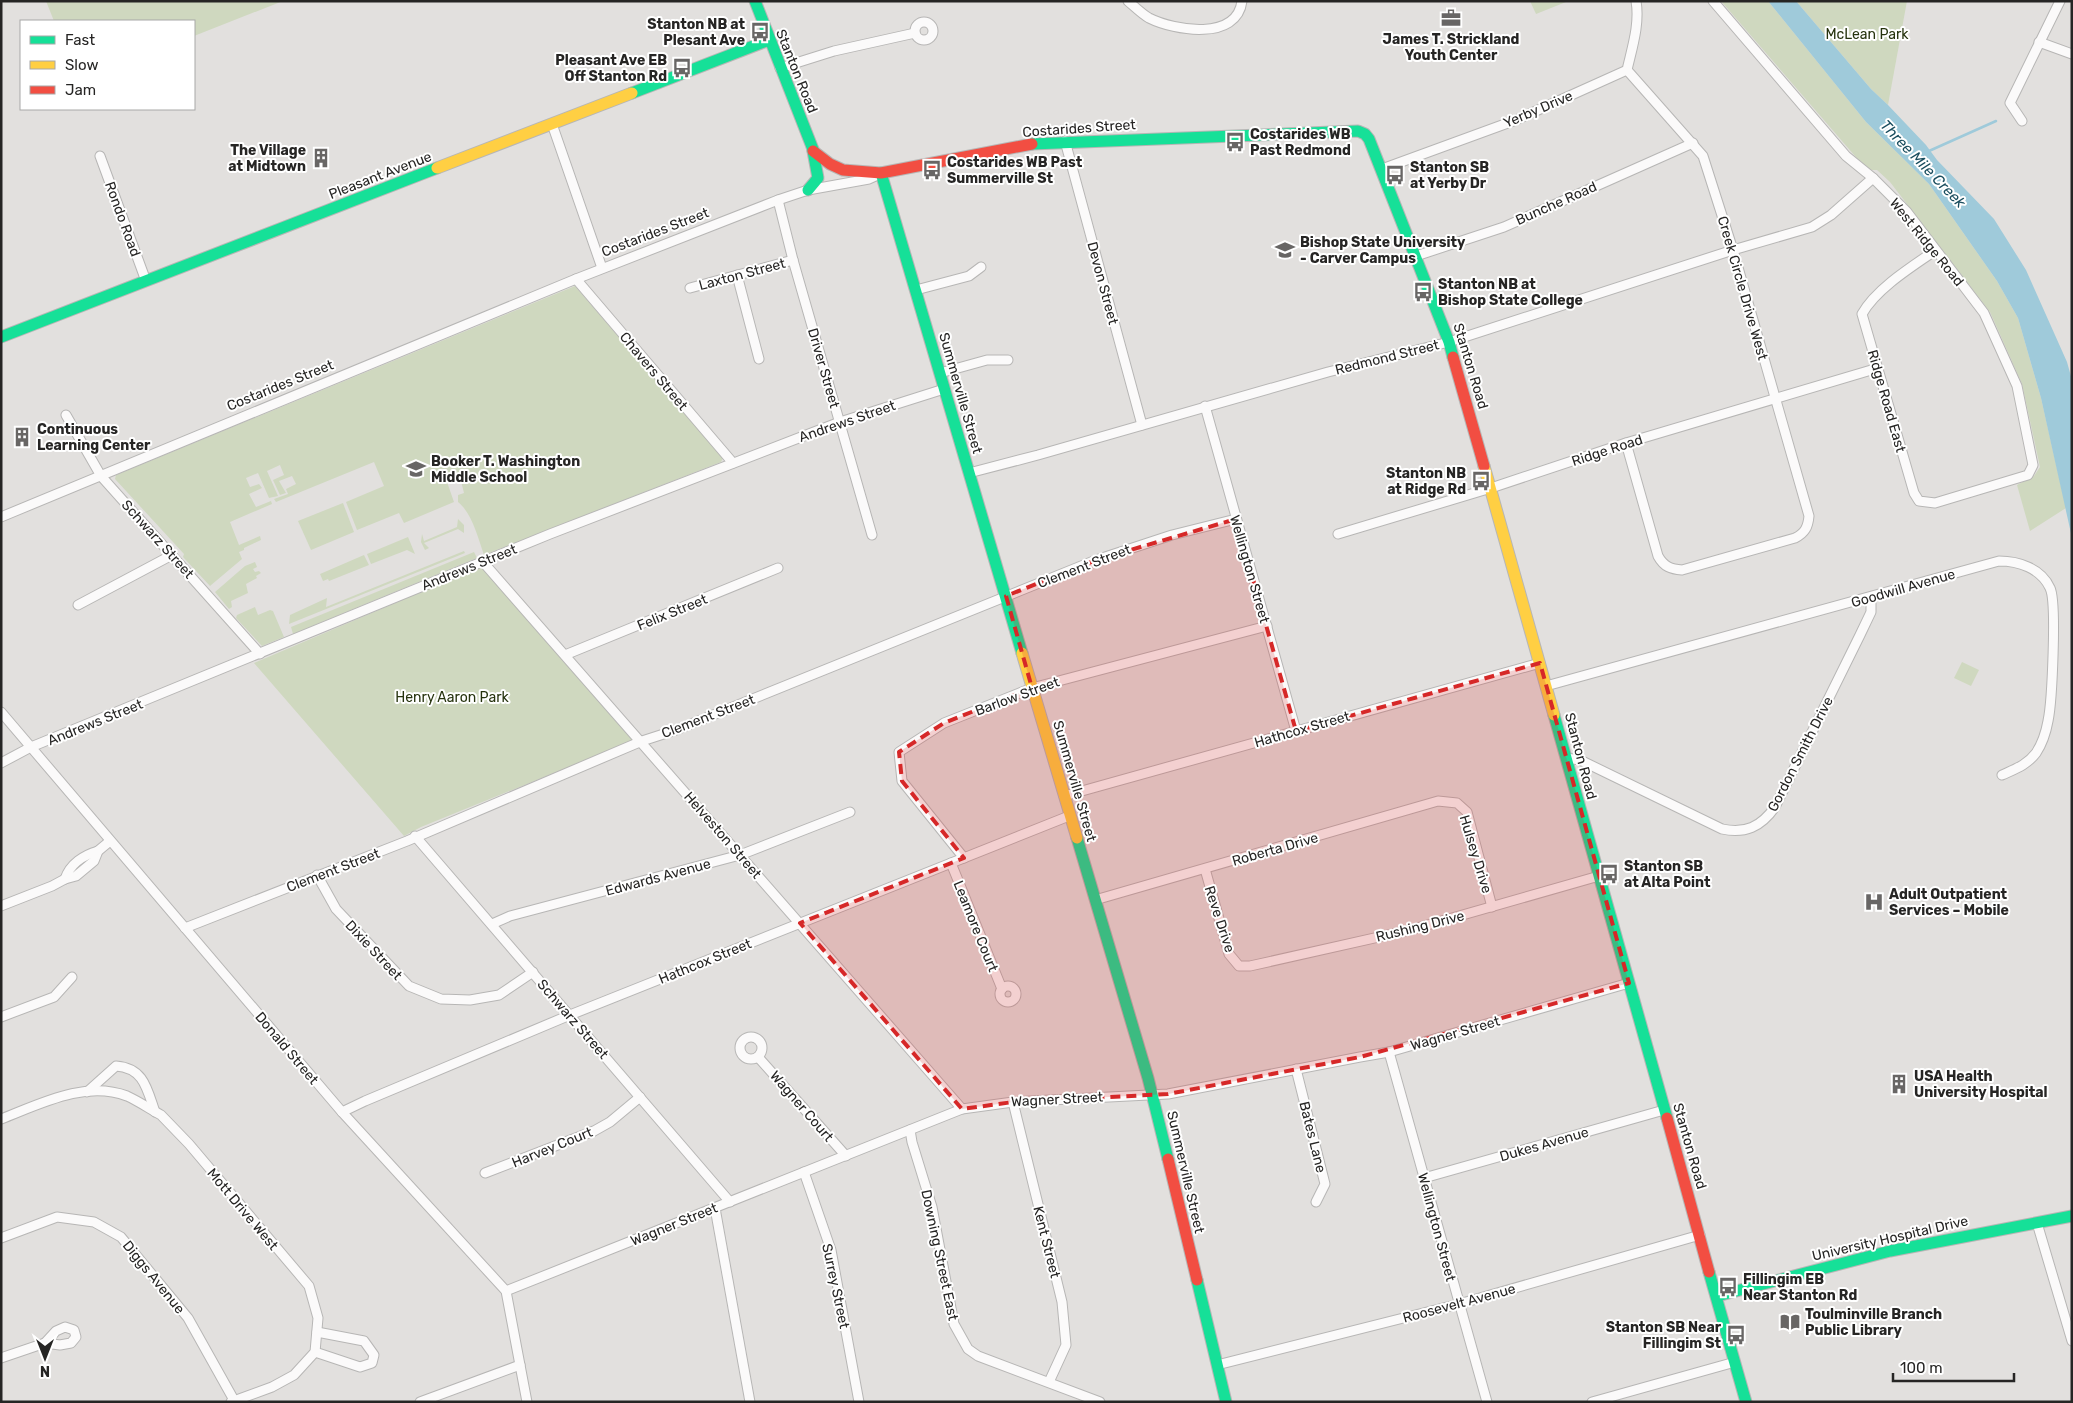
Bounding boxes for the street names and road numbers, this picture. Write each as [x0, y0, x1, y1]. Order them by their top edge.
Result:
street label: Stanton Road [772, 27, 821, 116]
street label: Yerby Drive [1501, 87, 1576, 132]
street label: Costarides Street [1022, 116, 1137, 141]
street label: Pleasant Avenue [326, 148, 434, 203]
street label: Bunche Road [1513, 178, 1599, 229]
street label: Rondo Road [101, 179, 144, 259]
street label: West Ridge Road [1886, 195, 1967, 290]
street label: Costarides Street [599, 204, 712, 261]
street label: Creek Circle Drive West [1714, 214, 1771, 363]
street label: Devon Street [1083, 240, 1122, 327]
street label: Laxton Street [697, 255, 788, 294]
street label: Stanton Road [1449, 321, 1492, 411]
street label: Driver Street [804, 326, 843, 411]
street label: Chavers Street [616, 329, 692, 414]
street label: Summerville Street [935, 331, 986, 456]
street label: Redmond Street [1333, 336, 1441, 379]
street label: Ridge Road East [1864, 348, 1909, 455]
street label: Costarides Street [224, 356, 337, 415]
street label: Andrews Street [797, 397, 898, 446]
street label: Ridge Road [1569, 431, 1645, 470]
street label: Schwarz Street [118, 497, 198, 583]
street label: Wellington Street [1226, 513, 1273, 626]
street label: Andrews Street [419, 540, 520, 594]
street label: Clement Street [1035, 541, 1134, 592]
street label: Goodwill Avenue [1849, 565, 1957, 611]
street label: Felix Street [635, 591, 710, 634]
street label: Barlow Street [973, 673, 1062, 720]
street label: Clement Street [659, 691, 758, 742]
street label: Gordon Smith Drive [1764, 694, 1837, 815]
street label: Andrews Street [45, 695, 146, 749]
street label: Hathcox Street [1252, 708, 1352, 751]
street label: Stanton Road [1561, 711, 1600, 801]
street label: Summerville Street [1049, 719, 1100, 844]
street label: Helveston Street [680, 788, 765, 883]
street label: Hulsey Drive [1456, 813, 1496, 896]
street label: Roberta Drive [1230, 829, 1320, 870]
street label: Clement Street [284, 845, 383, 896]
street label: Edwards Avenue [604, 855, 713, 900]
street label: Leamore Court [950, 878, 1002, 975]
street label: Reve Drive [1201, 884, 1238, 955]
street label: Rushing Drive [1374, 907, 1466, 946]
street label: Dixie Street [342, 917, 406, 984]
street label: Hathcox Street [656, 935, 755, 988]
street label: Schwarz Street [533, 976, 612, 1063]
street label: Donald Street [251, 1009, 322, 1088]
street label: Wagner Street [1408, 1012, 1502, 1054]
street label: Wagner Court [766, 1067, 837, 1146]
street label: Wagner Street [1011, 1089, 1104, 1110]
street label: Bates Lane [1295, 1100, 1330, 1175]
street label: Stanton Road [1669, 1101, 1710, 1191]
street label: Summerville Street [1163, 1109, 1208, 1235]
street label: Harvey Court [509, 1123, 595, 1171]
street label: Dukes Avenue [1498, 1124, 1591, 1165]
street label: Mott Drive West [203, 1165, 282, 1254]
street label: Wellington Street [1414, 1171, 1459, 1284]
street label: Downing Street East [917, 1188, 962, 1323]
street label: Wagner Street [628, 1199, 721, 1250]
street label: Kent Street [1029, 1204, 1064, 1280]
street label: University Hospital Drive [1810, 1212, 1970, 1265]
street label: Diggs Avenue [119, 1237, 188, 1317]
street label: Surrey Street [818, 1242, 853, 1331]
street label: Roosevelt Avenue [1401, 1280, 1518, 1327]

